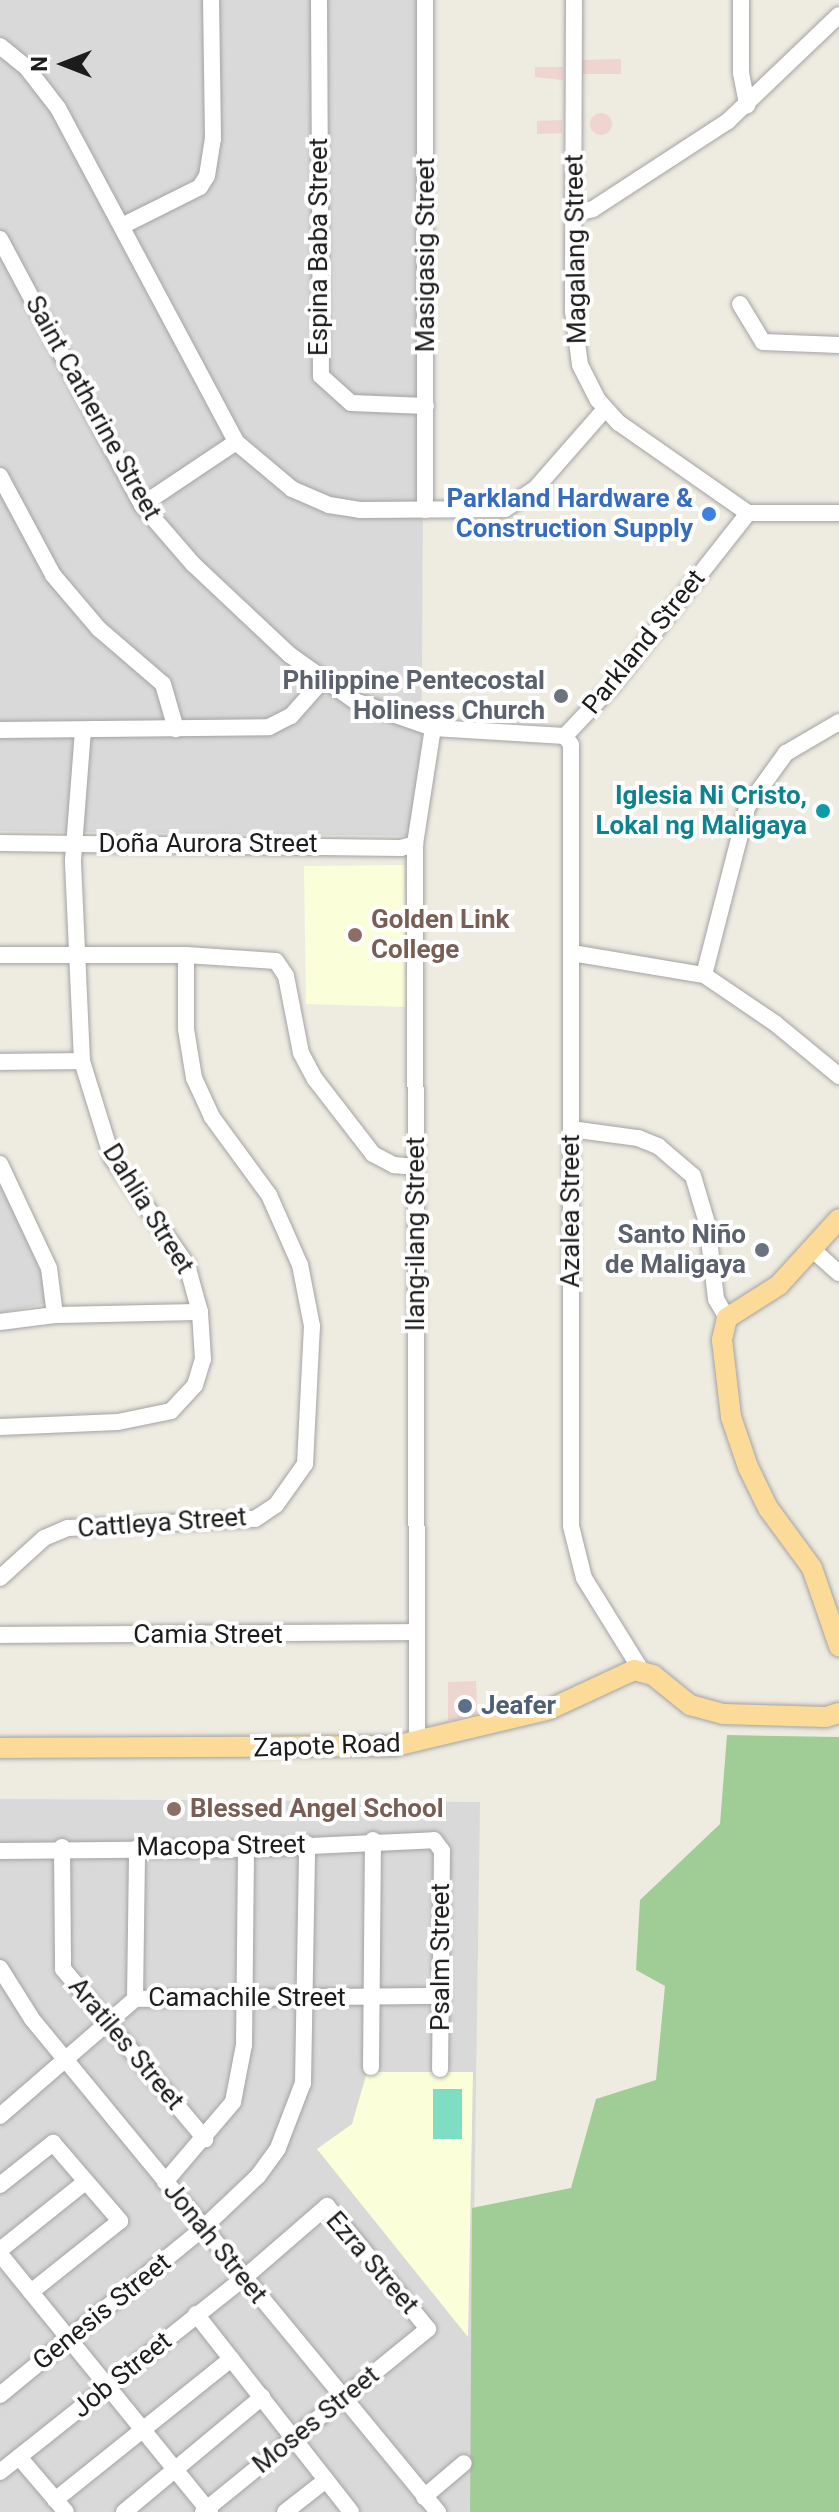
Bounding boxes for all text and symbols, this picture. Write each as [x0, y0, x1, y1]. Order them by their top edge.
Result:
north arrow [24, 24, 104, 104]
text: N [27, 56, 52, 72]
street label: Espina Baba Street [303, 138, 335, 356]
street label: Magalang Street [559, 154, 593, 344]
street label: Masigasig Street [410, 158, 442, 352]
street label: Saint Catherine Street [18, 291, 168, 525]
place label: Parkland Hardware & Construction Supply [447, 483, 693, 544]
marker: Parkland Hardware & Construction Supply [700, 505, 718, 523]
street label: Parkland Street [576, 563, 712, 721]
place label: Philippine Pentecostal Holiness Church [283, 665, 545, 726]
marker: Philippine Pentecostal Holiness Church [552, 687, 570, 705]
place label: Iglesia Ni Cristo, Lokal ng Maligaya [595, 780, 807, 842]
marker: Iglesia Ni Cristo, Lokal ng Maligaya [814, 802, 832, 820]
street label: Doña Aurora Street [99, 828, 317, 860]
place label: Golden Link College [371, 904, 509, 966]
marker: Golden Link College [346, 926, 364, 944]
street label: Azalea Street [555, 1134, 587, 1288]
street label: Ilang-ilang Street [400, 1137, 432, 1331]
street label: Dahlia Street [96, 1138, 200, 1280]
place label: Santo Niño de Maligaya [605, 1219, 746, 1280]
marker: Santo Niño de Maligaya [753, 1241, 771, 1259]
street label: Cattleya Street [76, 1502, 248, 1544]
street label: Camia Street [133, 1619, 283, 1651]
place label: Jeafer [481, 1690, 556, 1722]
marker: Jeafer [456, 1697, 474, 1715]
street label: Zapote Road [253, 1728, 401, 1764]
place label: Blessed Angel School [190, 1793, 444, 1825]
marker: Blessed Angel School [165, 1800, 183, 1818]
street label: Macopa Street [136, 1829, 306, 1863]
street label: Psalm Street [425, 1883, 457, 2031]
street label: Aratiles Street [62, 1972, 190, 2116]
street label: Camachile Street [148, 1982, 346, 2014]
street label: Jonah Street [157, 2176, 273, 2310]
street label: Ezra Street [319, 2206, 425, 2320]
street label: Genesis Street [27, 2247, 177, 2377]
street label: Job Street [66, 2325, 178, 2425]
street label: Moses Street [247, 2360, 385, 2480]

